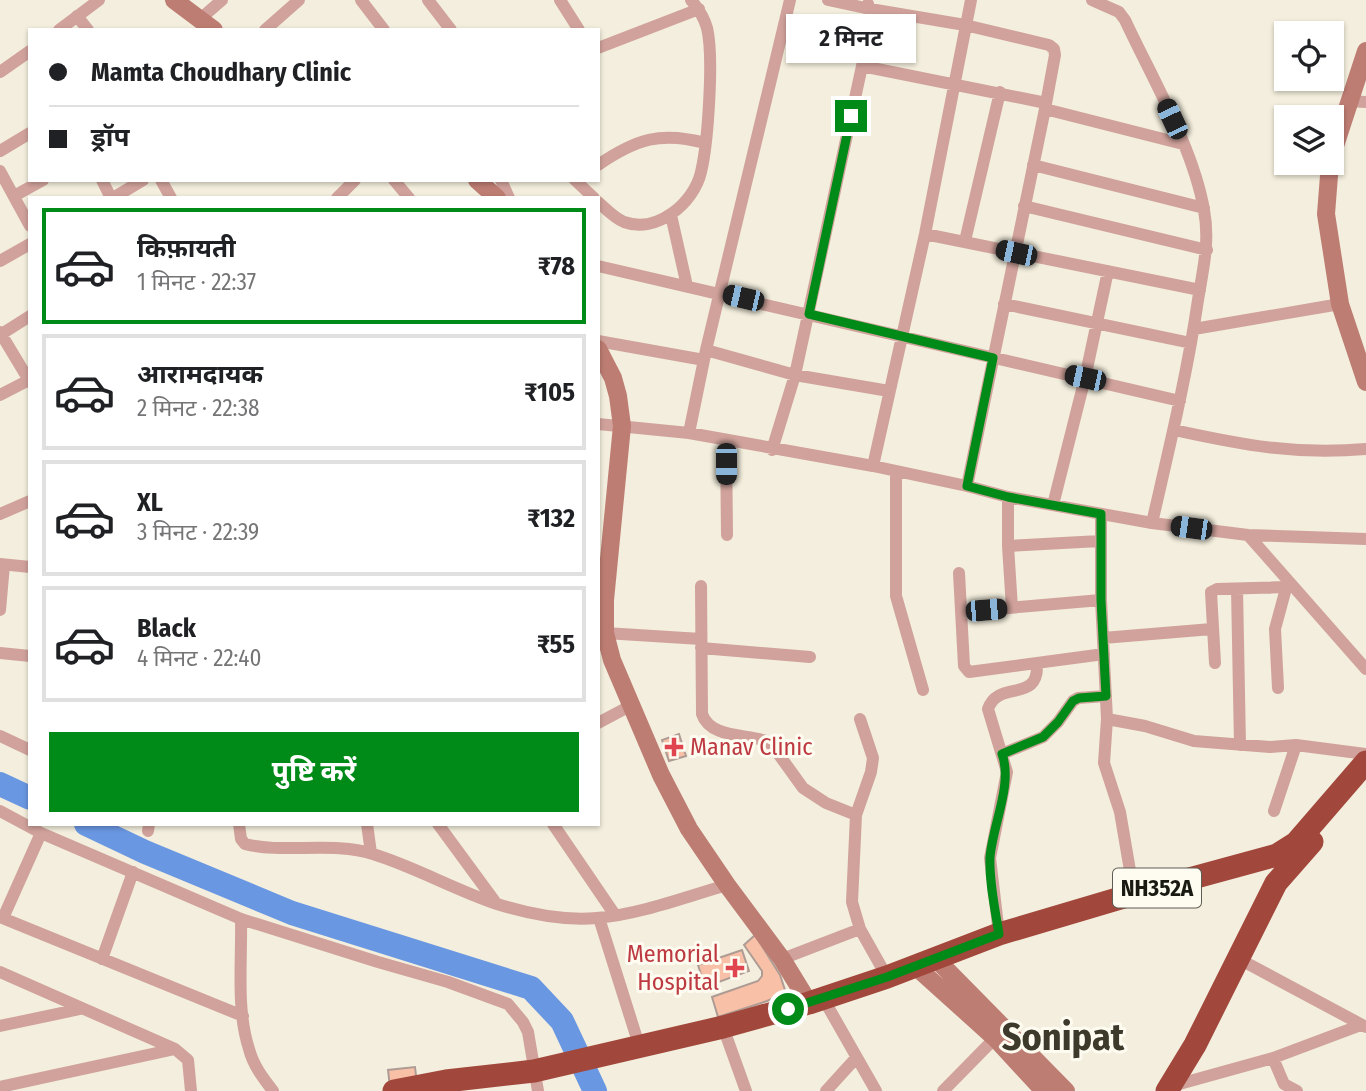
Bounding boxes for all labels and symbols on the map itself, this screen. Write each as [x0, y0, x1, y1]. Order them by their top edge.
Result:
callout: 2 मिनट [786, 15, 916, 64]
car [1154, 96, 1191, 142]
route end [835, 100, 867, 132]
car [994, 238, 1039, 268]
car [721, 283, 766, 313]
car [1063, 363, 1108, 393]
car [716, 443, 737, 485]
car [1169, 515, 1214, 541]
car [965, 598, 1008, 622]
place label: Manav Clinic [690, 733, 813, 761]
marker: Manav Clinic [664, 737, 684, 757]
road number: NH352A [1113, 868, 1201, 908]
place label: Memorial Hospital [627, 940, 719, 996]
marker: Memorial Hospital [725, 958, 745, 978]
route start [772, 993, 804, 1025]
district label: Sonipat [1002, 1014, 1125, 1060]

